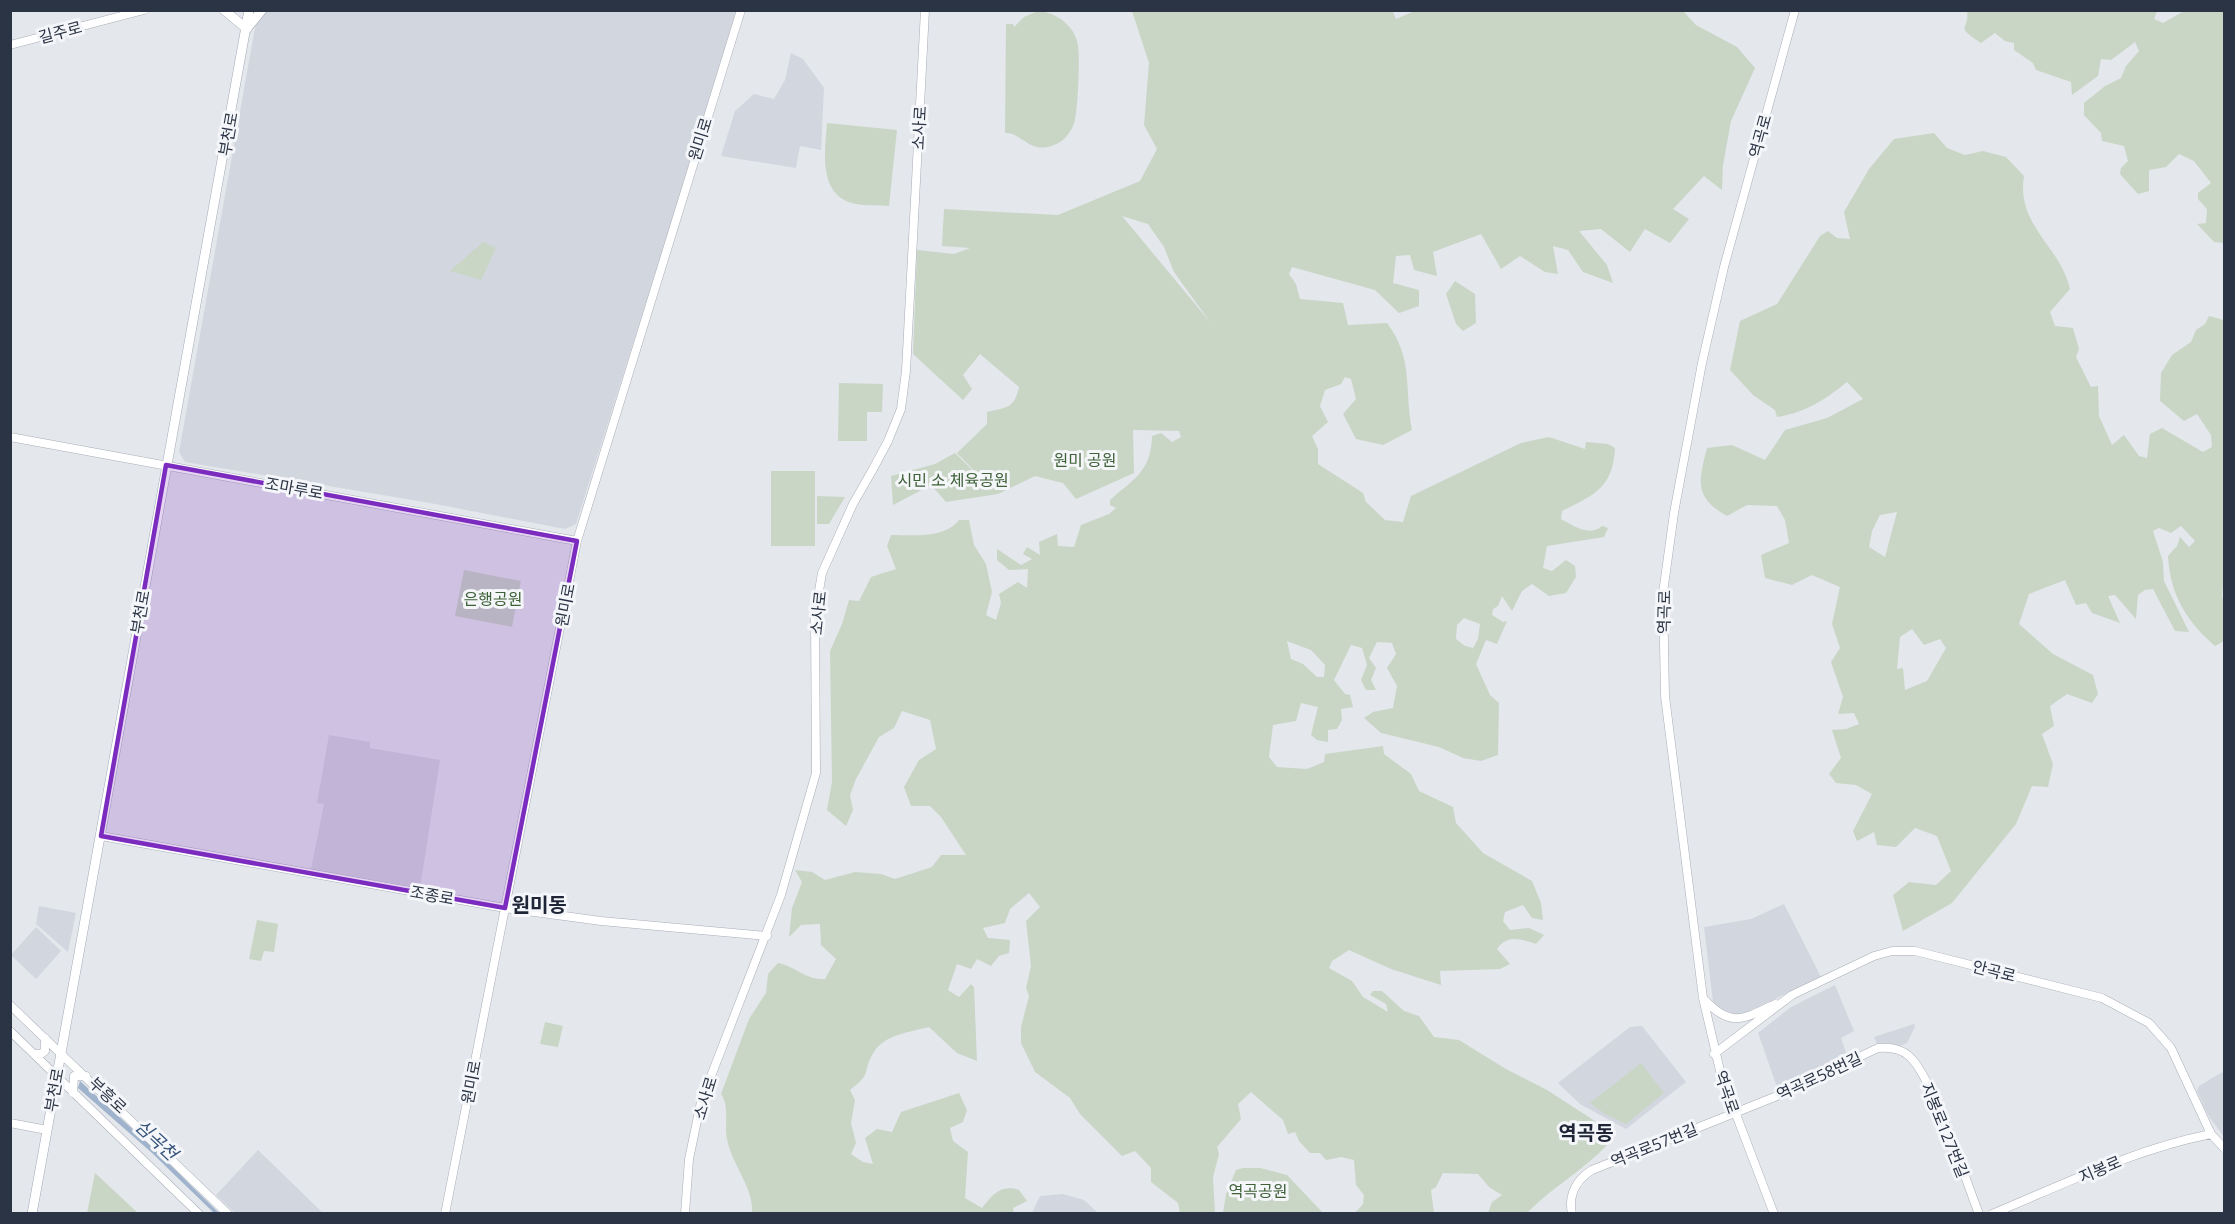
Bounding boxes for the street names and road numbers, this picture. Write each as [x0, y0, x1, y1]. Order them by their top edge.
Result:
street label: 길주로 [36, 16, 84, 48]
street label: 소사로 [907, 105, 931, 151]
street label: 부천로 [213, 110, 243, 158]
street label: 역곡로 [1744, 112, 1776, 160]
street label: 원미로 [683, 114, 717, 163]
street label: 조마루로 [263, 472, 325, 504]
street label: 원미로 [550, 581, 580, 629]
street label: 부천로 [125, 588, 155, 636]
street label: 역곡로 [1653, 589, 1675, 634]
street label: 소사로 [805, 590, 831, 636]
street label: 조종로 [408, 880, 456, 910]
street label: 안곡로 [1970, 955, 2018, 987]
street label: 역곡로58번길 [1773, 1047, 1865, 1105]
street label: 원미로 [456, 1058, 486, 1106]
street label: 부천로 [39, 1066, 69, 1114]
street label: 역곡로 [1709, 1068, 1745, 1117]
street label: 부흥로 [84, 1072, 132, 1118]
street label: 소사로 [688, 1073, 722, 1122]
street label: 지봉로127번길 [1916, 1079, 1974, 1181]
street label: 역곡로57번길 [1607, 1118, 1701, 1172]
street label: 지봉로 [2075, 1150, 2125, 1188]

